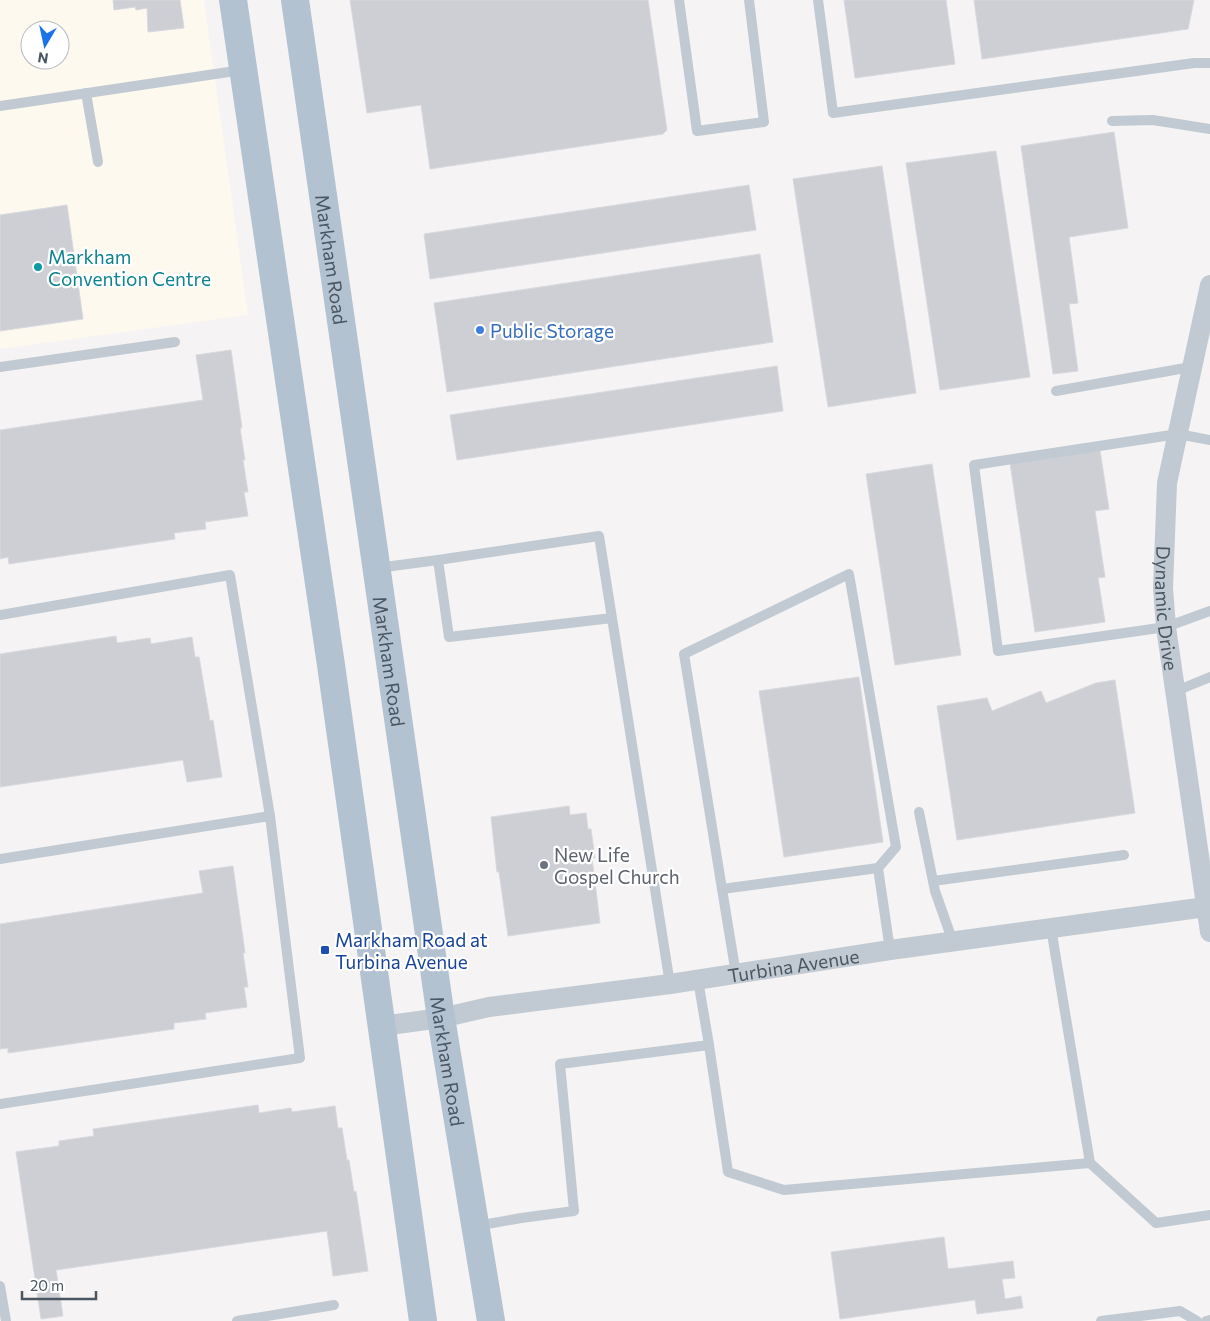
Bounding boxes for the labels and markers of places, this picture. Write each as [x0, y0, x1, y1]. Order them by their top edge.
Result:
place label: Markham Convention Centre [48, 245, 211, 290]
marker: Markham Convention Centre [32, 261, 44, 273]
place label: Public Storage [490, 319, 614, 342]
marker: Public Storage [474, 324, 486, 336]
place label: New Life Gospel Church [554, 843, 680, 888]
marker: New Life Gospel Church [538, 859, 550, 871]
place label: Markham Road at Turbina Avenue [335, 928, 488, 973]
marker: Markham Road at Turbina Avenue [319, 944, 331, 956]

